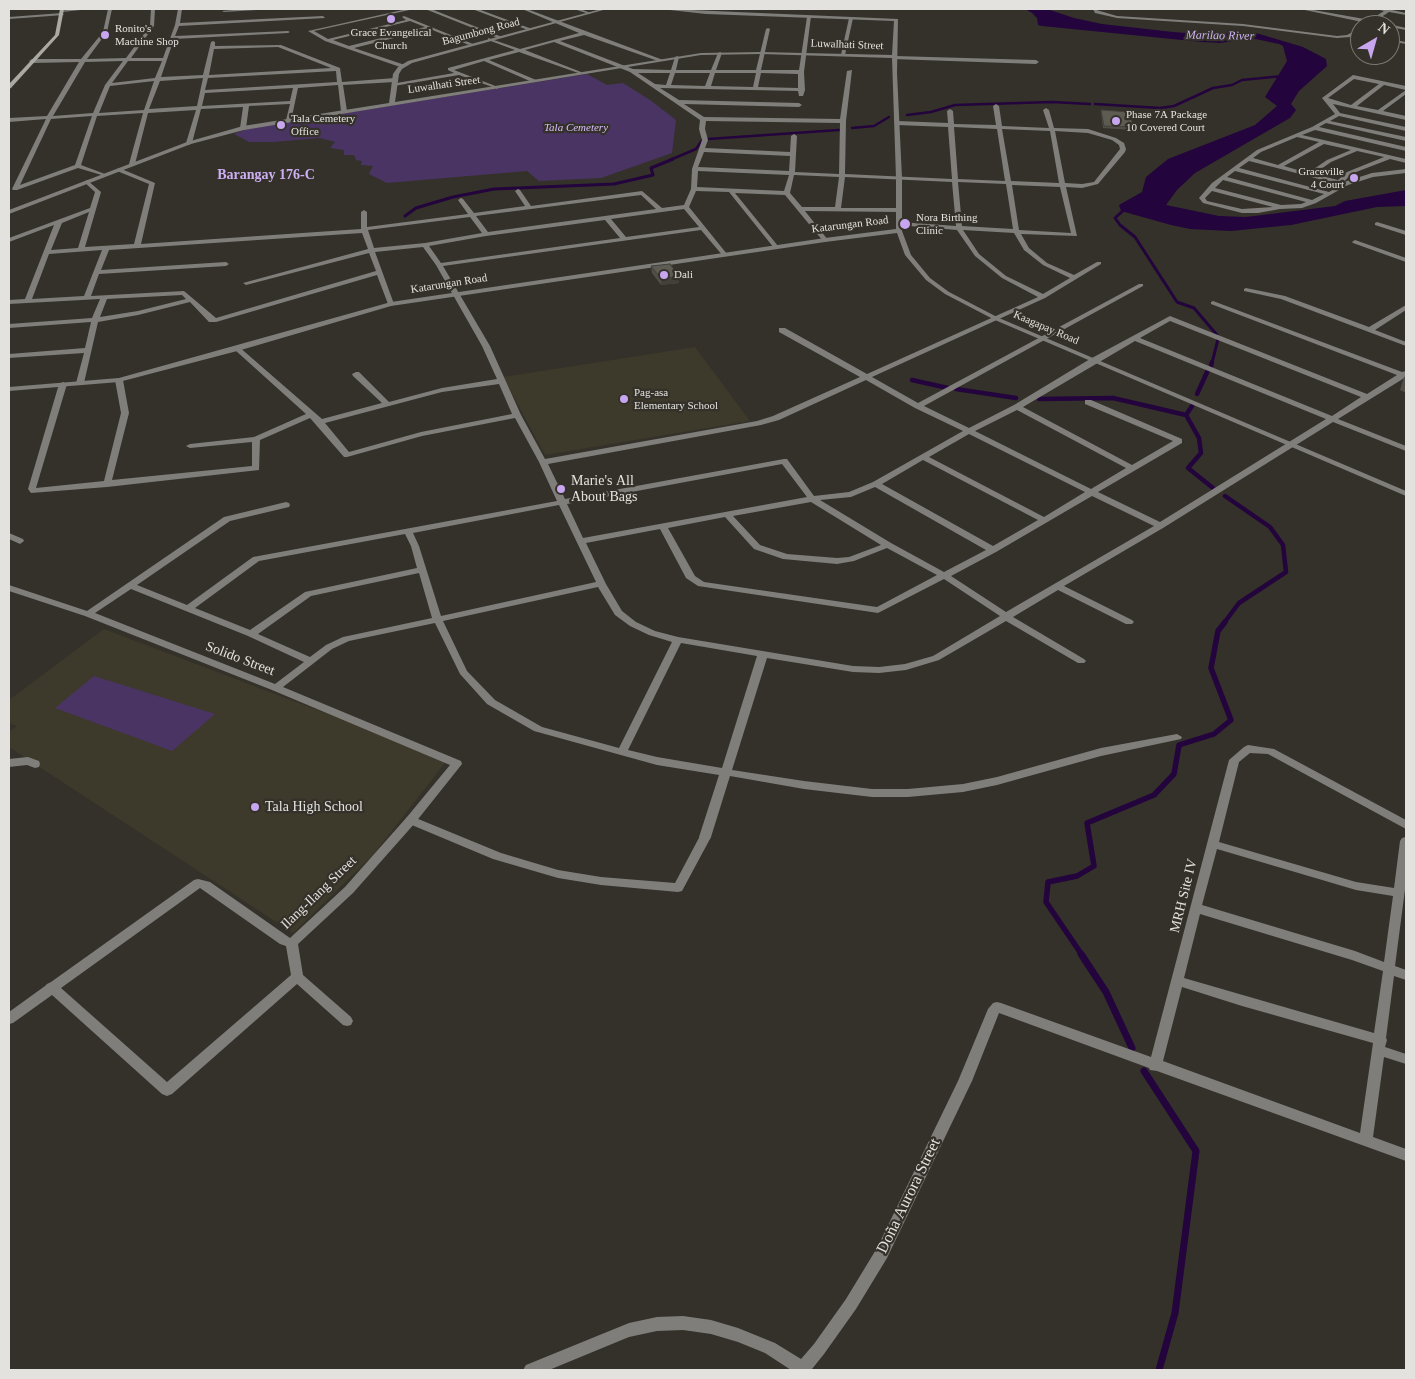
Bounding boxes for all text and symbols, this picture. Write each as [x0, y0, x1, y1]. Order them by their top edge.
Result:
marker: Grace Evangelical Church [385, 13, 397, 25]
street label: Bagumbong Road [441, 15, 521, 49]
north arrow [1350, 15, 1400, 65]
text: N [1375, 20, 1393, 38]
place label: Ronito's Machine Shop [115, 22, 179, 48]
place label: Grace Evangelical Church [351, 26, 431, 52]
water label: Marilao River [1186, 28, 1254, 44]
marker: Ronito's Machine Shop [99, 29, 111, 41]
street label: Luwalhati Street [810, 37, 884, 53]
street label: Luwalhati Street [407, 73, 481, 97]
place label: Phase 7A Package 10 Covered Court [1126, 108, 1207, 134]
place label: Tala Cemetery Office [291, 112, 355, 138]
marker: Phase 7A Package 10 Covered Court [1110, 115, 1122, 127]
marker: Tala Cemetery Office [275, 119, 287, 131]
park label: Tala Cemetery [544, 121, 608, 135]
place label: Graceville 4 Court [1298, 165, 1344, 191]
district label: Barangay 176-C [217, 167, 315, 183]
marker: Graceville 4 Court [1348, 172, 1360, 184]
place label: Nora Birthing Clinic [916, 211, 977, 237]
street label: Katarungan Road [811, 214, 889, 236]
marker: Nora Birthing Clinic [898, 217, 912, 231]
place label: Dali [674, 268, 693, 282]
marker: Dali [658, 269, 670, 281]
street label: Katarungan Road [410, 271, 488, 297]
street label: Kaagapay Road [1011, 308, 1081, 348]
place label: Pag-asa Elementary School [634, 386, 718, 412]
marker: Pag-asa Elementary School [618, 393, 630, 405]
place label: Marie's All About Bags [571, 473, 638, 506]
marker: Marie's All About Bags [555, 483, 567, 495]
street label: Solido Street [203, 638, 277, 680]
place label: Tala High School [265, 799, 363, 815]
marker: Tala High School [249, 801, 261, 813]
street label: Ilang-Ilang Street [278, 853, 360, 933]
street label: MRH Site IV [1167, 857, 1201, 935]
street label: Doña Aurora Street [873, 1135, 945, 1257]

